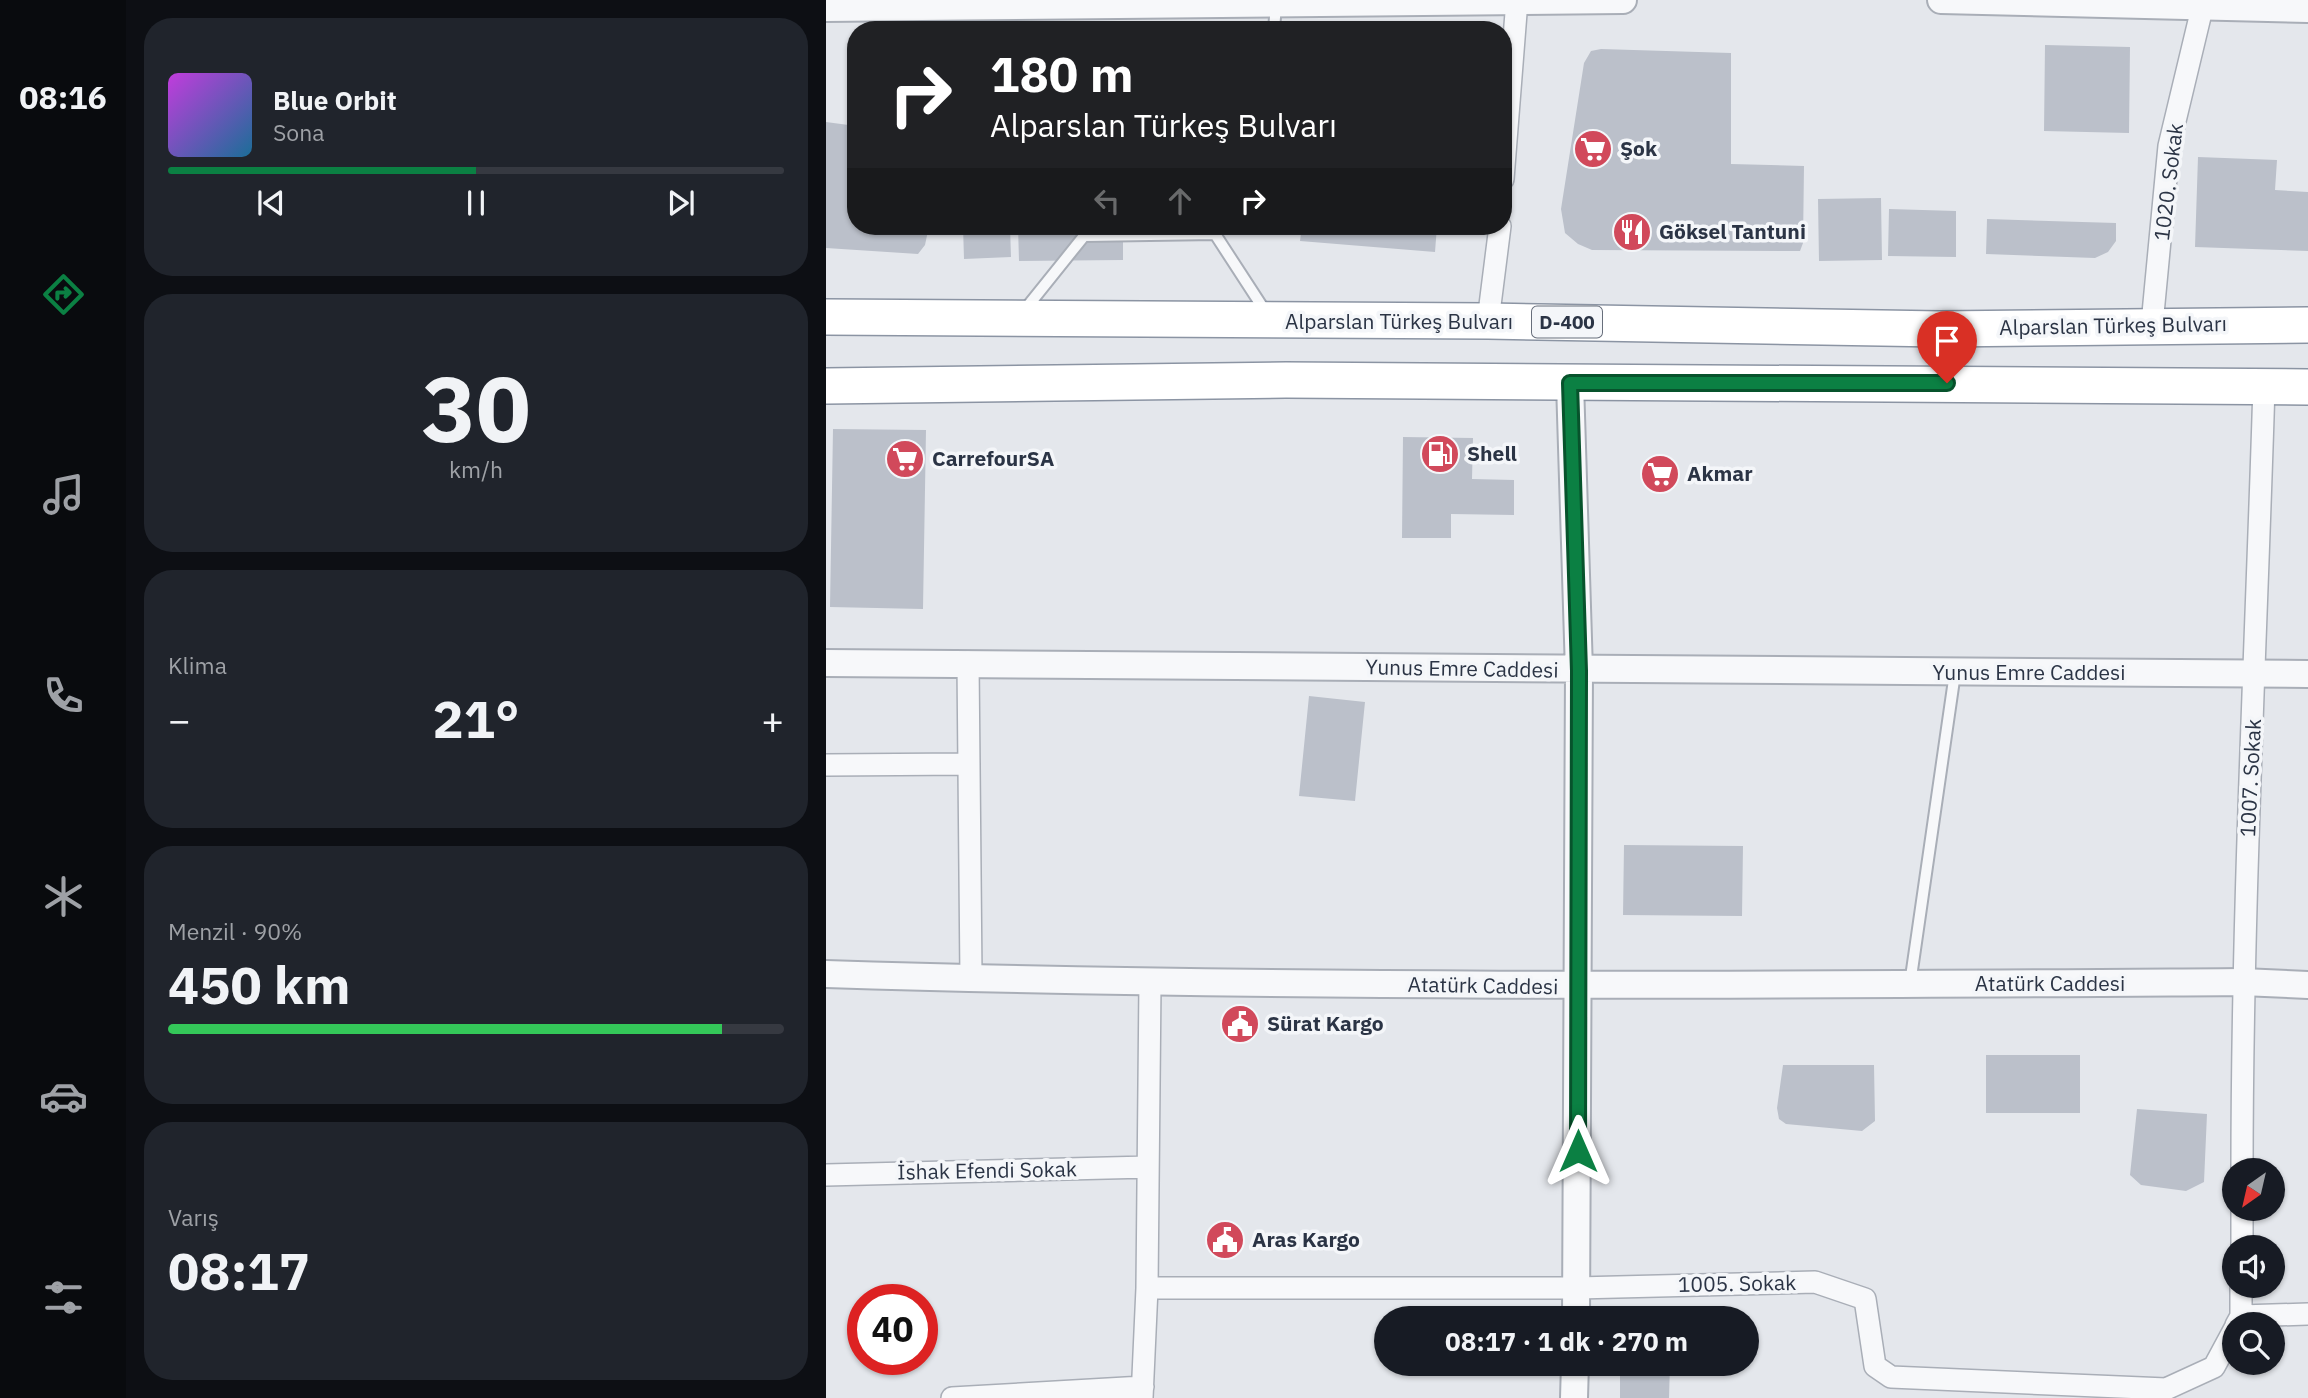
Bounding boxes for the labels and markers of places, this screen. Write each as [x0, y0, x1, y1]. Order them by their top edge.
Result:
supermarket icon: Şok [1572, 128, 1614, 170]
place label: Şok [1620, 134, 1658, 162]
restaurant icon: Göksel Tantuni [1611, 211, 1653, 253]
place label: Göksel Tantuni [1659, 217, 1806, 245]
pin [1917, 311, 1977, 383]
fuel station icon: Shell [1419, 433, 1461, 475]
supermarket icon: CarrefourSA [884, 438, 926, 480]
place label: Shell [1467, 439, 1517, 467]
place label: CarrefourSA [932, 444, 1054, 472]
supermarket icon: Akmar [1639, 453, 1681, 495]
place label: Akmar [1687, 459, 1753, 487]
public building icon: Sürat Kargo [1219, 1003, 1261, 1045]
place label: Sürat Kargo [1267, 1009, 1384, 1037]
public building icon: Aras Kargo [1204, 1219, 1246, 1261]
place label: Aras Kargo [1252, 1225, 1360, 1253]

